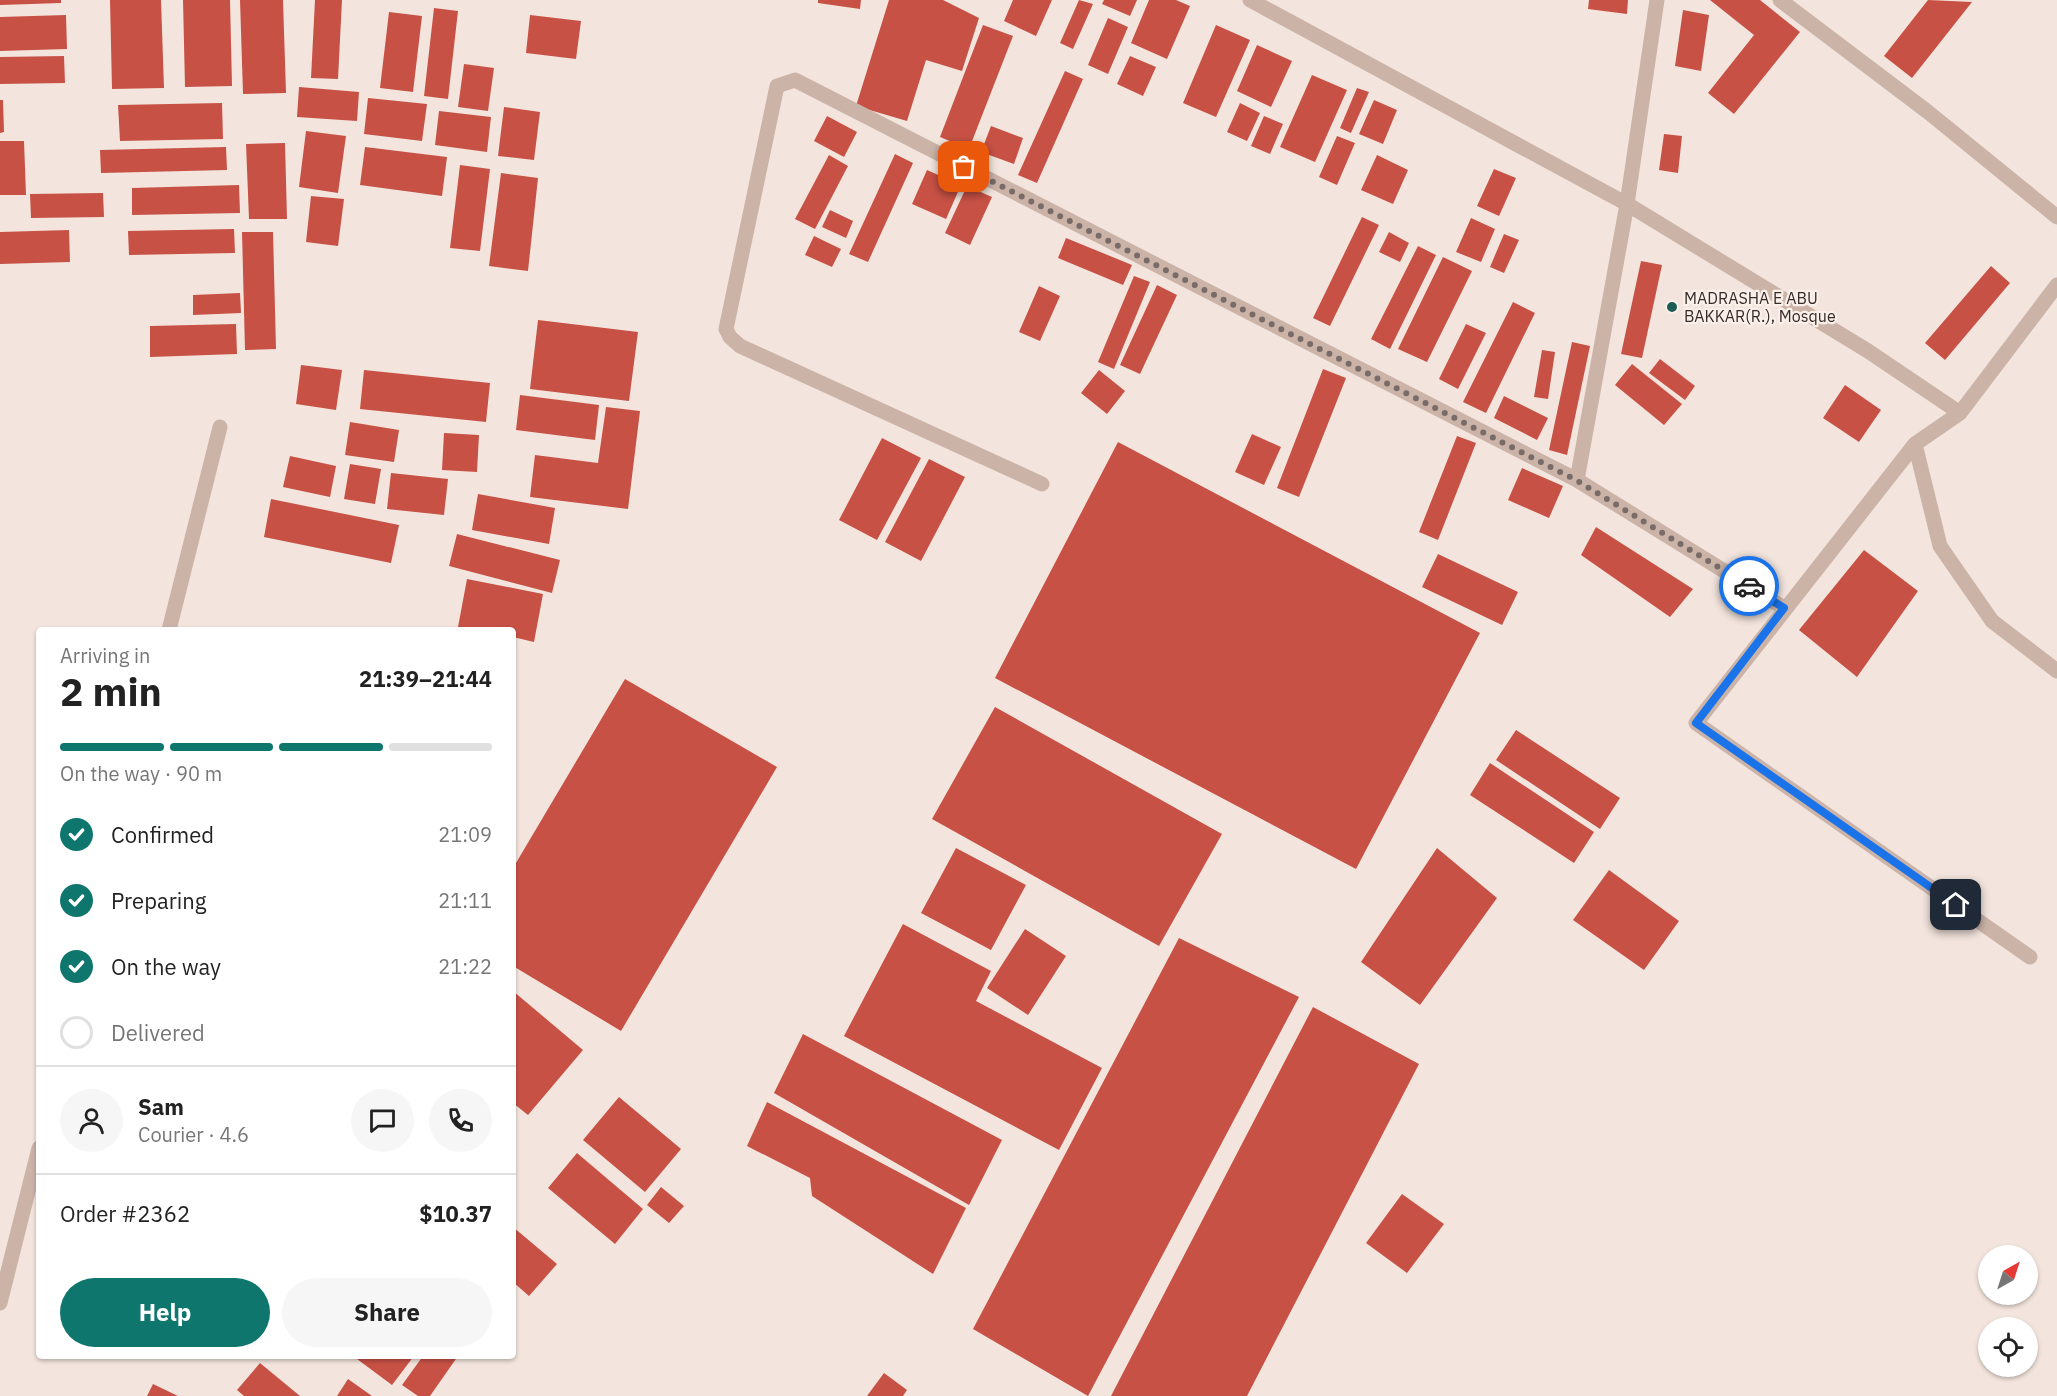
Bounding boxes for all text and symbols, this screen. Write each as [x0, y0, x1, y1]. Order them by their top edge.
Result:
pin [938, 141, 989, 192]
icon: bag [947, 150, 980, 183]
place label: MADRASHA E ABU BAKKAR(R.), Mosque [1684, 288, 1836, 326]
marker: MADRASHA E ABU BAKKAR(R.), Mosque [1665, 300, 1679, 314]
courier [1719, 556, 1779, 616]
icon: car [1733, 570, 1766, 603]
text: Arriving in [60, 642, 150, 669]
text: 21:39–21:44 [359, 664, 492, 693]
text: 2 min [60, 666, 162, 717]
text: On the way · 90 m [60, 760, 222, 787]
icon: check [60, 818, 93, 851]
text: Confirmed [111, 820, 214, 849]
text: 21:09 [438, 821, 492, 848]
pin [1930, 879, 1981, 930]
icon: check [60, 884, 93, 917]
text: Preparing [111, 886, 206, 915]
text: 21:11 [438, 887, 492, 914]
icon: home [1939, 888, 1972, 921]
icon: check [60, 950, 93, 983]
text: On the way [111, 952, 221, 981]
text: 21:22 [438, 953, 492, 980]
text: Delivered [111, 1018, 205, 1047]
button: person [60, 1089, 123, 1152]
button: chat [351, 1089, 414, 1152]
button: phone [429, 1089, 492, 1152]
text: Sam [138, 1092, 184, 1121]
text: Courier · 4.6 [138, 1121, 249, 1148]
text: Order #2362 [60, 1199, 190, 1228]
text: $10.37 [419, 1199, 492, 1228]
north arrow [1978, 1245, 2038, 1305]
map controls [1978, 1245, 2038, 1377]
button: Help [60, 1278, 270, 1347]
button: Share [282, 1278, 492, 1347]
button: locate [1978, 1317, 2038, 1377]

